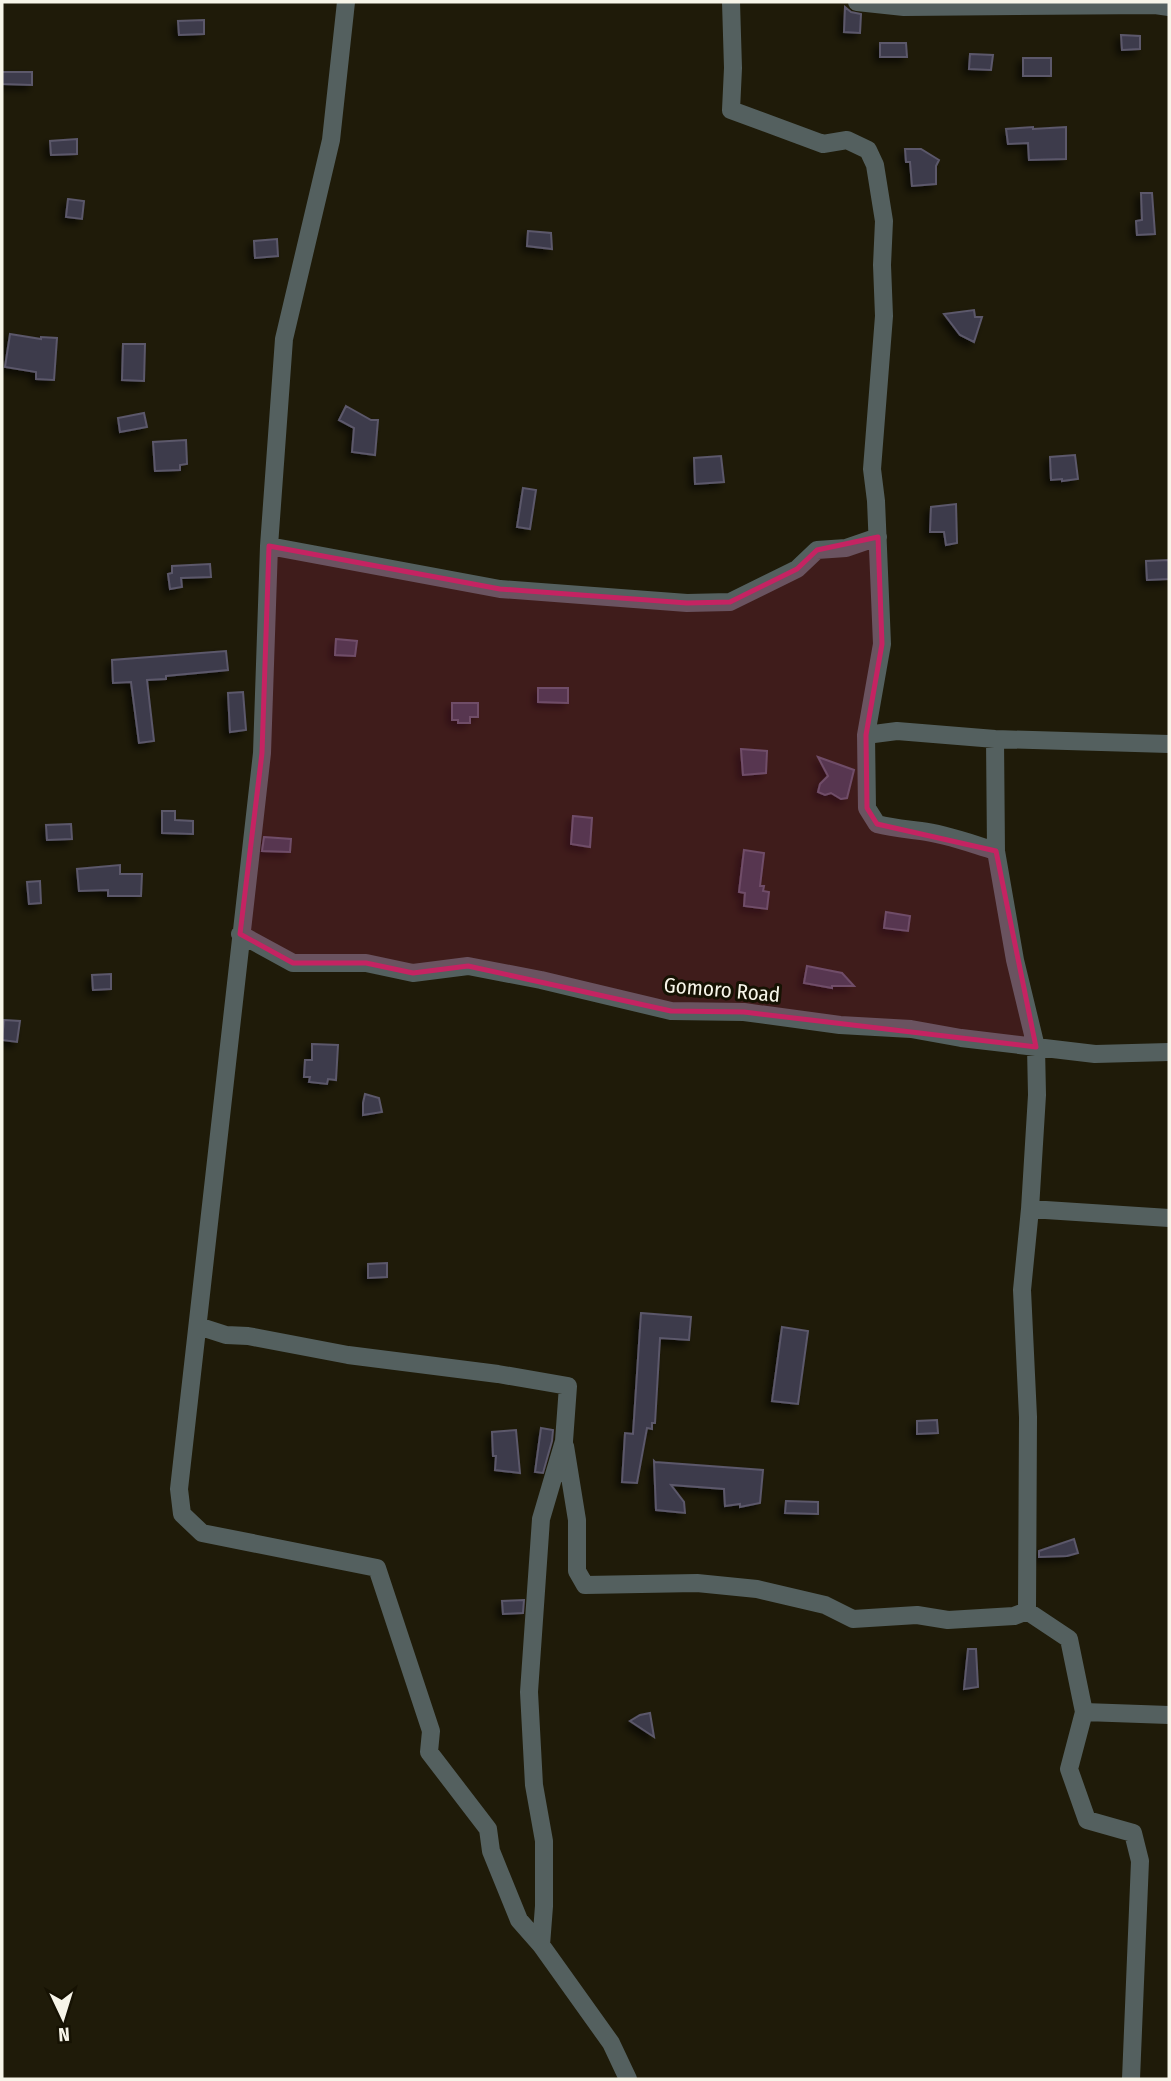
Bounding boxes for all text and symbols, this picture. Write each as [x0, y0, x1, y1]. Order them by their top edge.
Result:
street label: Gomoro Road [663, 972, 781, 1008]
north arrow [28, 1983, 98, 2053]
text: N [58, 2023, 71, 2046]

